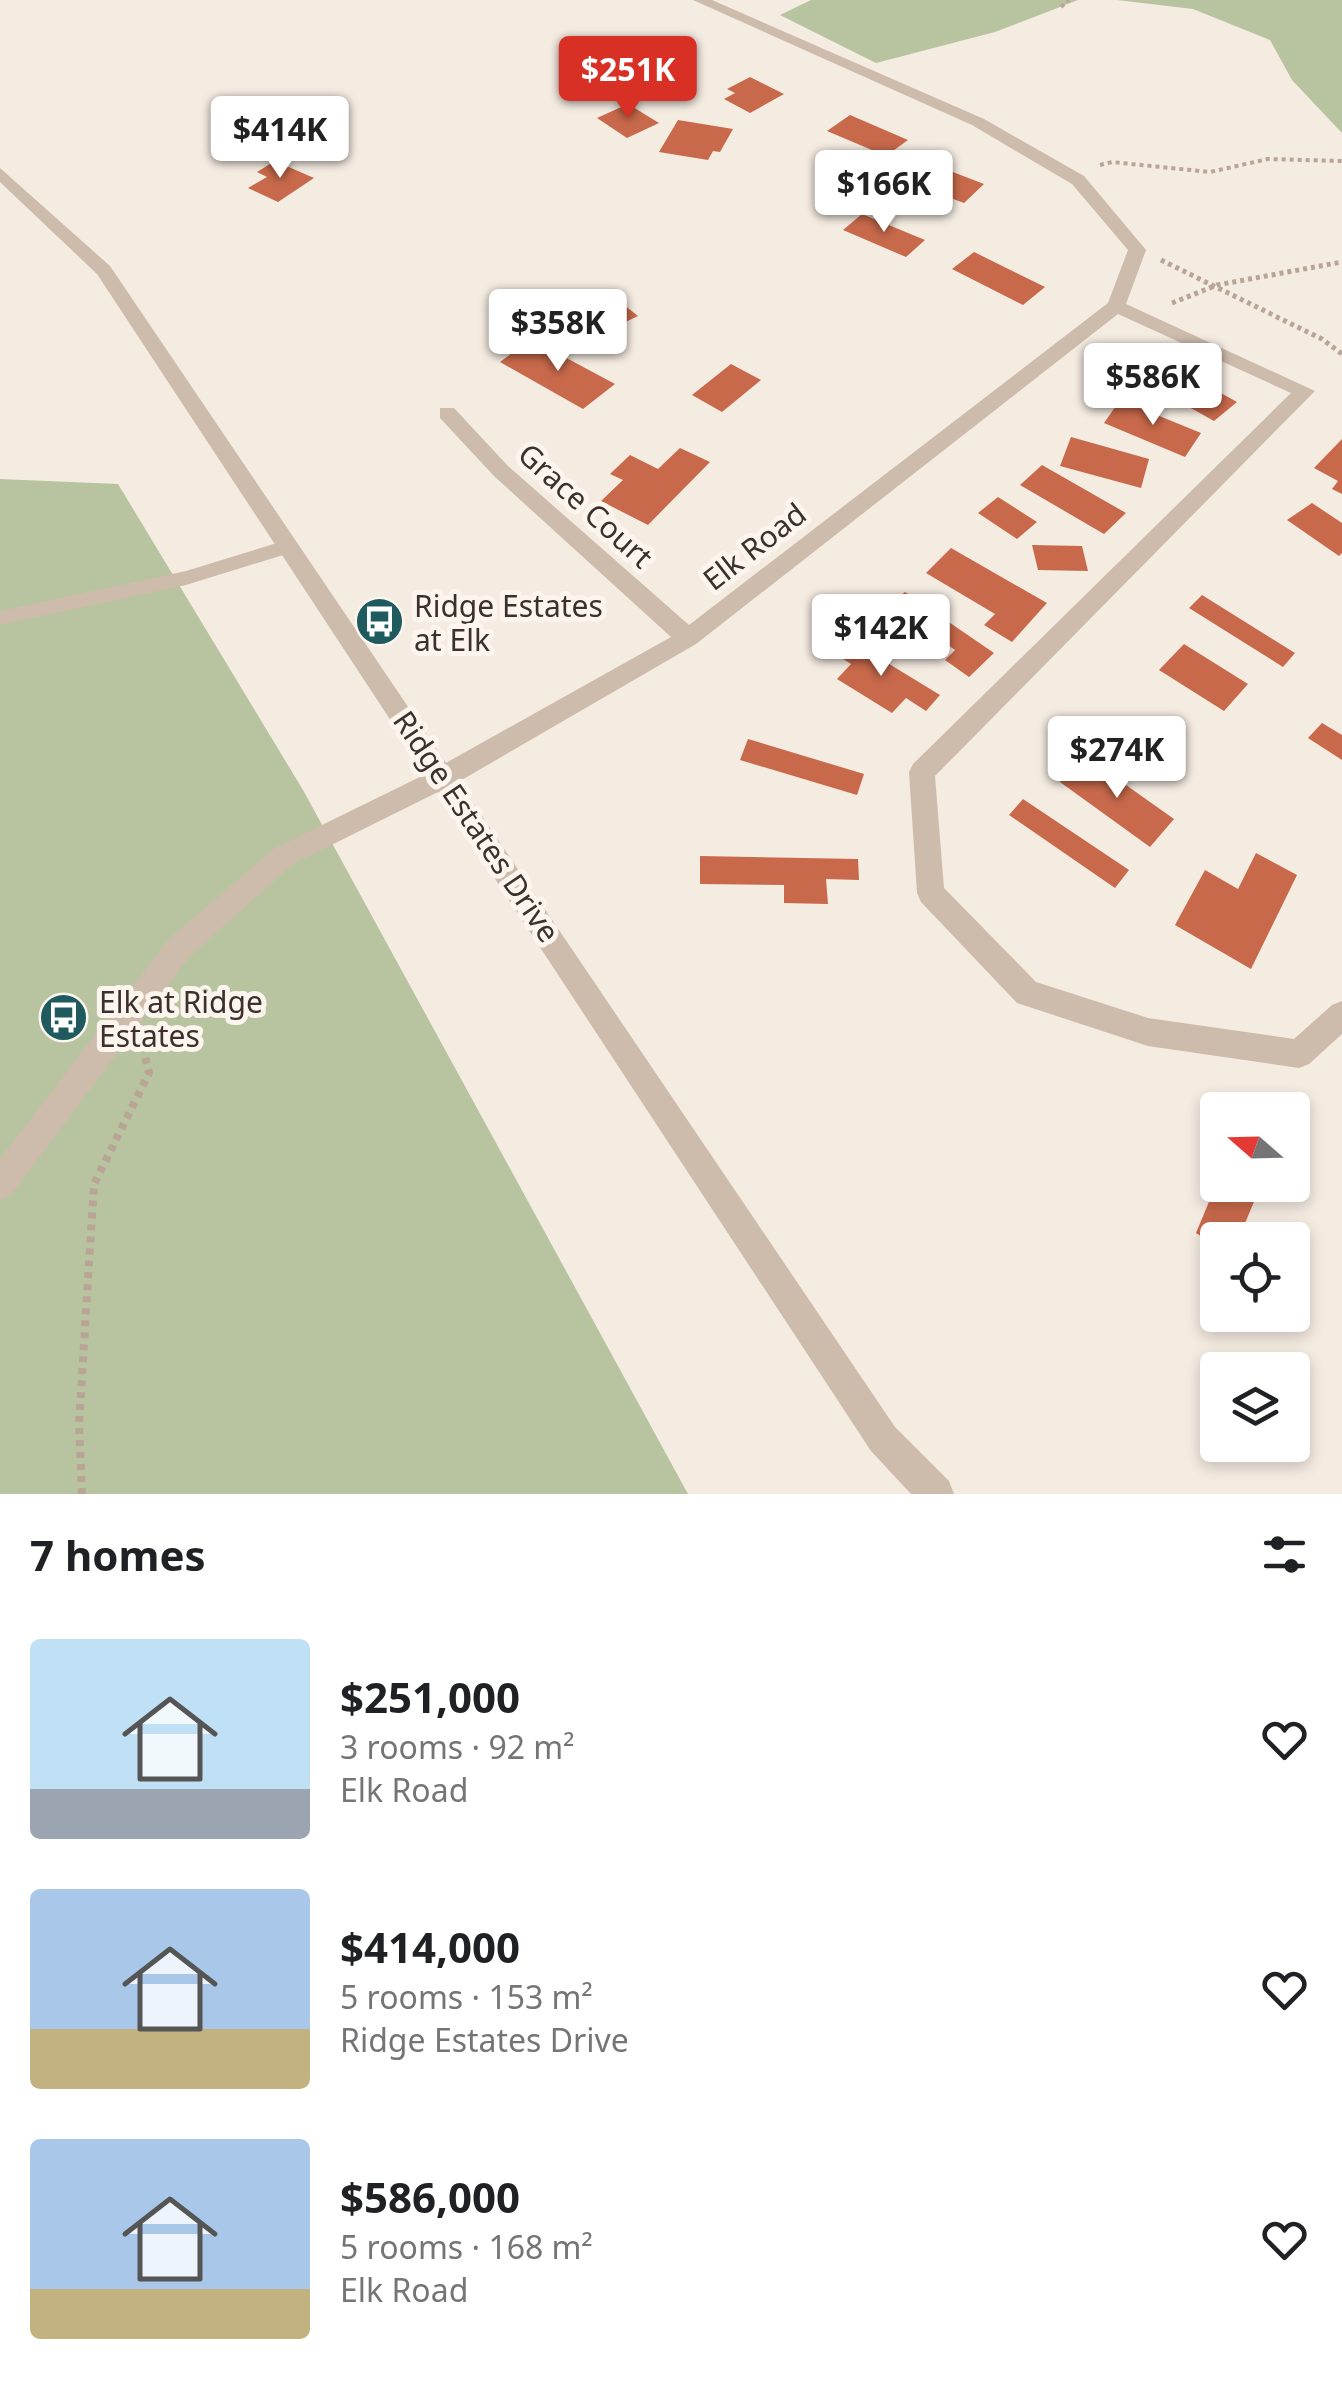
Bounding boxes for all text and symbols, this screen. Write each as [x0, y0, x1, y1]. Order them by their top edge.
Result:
pin: $251K [558, 36, 698, 121]
text: $251K [581, 47, 675, 90]
pin: $414K [210, 96, 350, 181]
text: $414K [233, 107, 327, 150]
pin: $166K [814, 150, 954, 235]
text: $166K [837, 161, 931, 204]
pin: $358K [488, 289, 628, 374]
text: $358K [511, 300, 605, 343]
pin: $586K [1083, 343, 1223, 428]
text: $586K [1106, 354, 1200, 397]
street label: Grace Court [510, 433, 662, 577]
street label: Elk Road [694, 493, 814, 599]
place label: Ridge Estates at Elk [414, 585, 603, 660]
pin: $142K [811, 594, 951, 679]
bus stop icon: Ridge Estates at Elk [353, 596, 405, 648]
text: $142K [834, 605, 928, 648]
street label: Ridge Estates Drive [384, 702, 570, 950]
pin: $274K [1047, 716, 1187, 801]
text: $274K [1070, 727, 1164, 770]
place label: Elk at Ridge Estates [99, 981, 263, 1056]
bus stop icon: Elk at Ridge Estates [38, 992, 90, 1044]
north arrow [1200, 1092, 1310, 1202]
map controls [1200, 1092, 1310, 1462]
button: locate [1200, 1222, 1310, 1332]
button: layers [1200, 1352, 1310, 1462]
text: 7 homes [30, 1526, 206, 1583]
icon: filters [1257, 1527, 1312, 1582]
text: $251,000 [340, 1668, 520, 1725]
icon: home [110, 1679, 230, 1799]
icon: heart [1257, 1712, 1312, 1767]
text: 3 rooms · 92 m² [340, 1725, 574, 1768]
text: Elk Road [340, 1768, 468, 1811]
text: $414,000 [340, 1918, 520, 1975]
icon: home [110, 1929, 230, 2049]
icon: heart [1257, 1962, 1312, 2017]
text: 5 rooms · 153 m² [340, 1975, 593, 2018]
text: Ridge Estates Drive [340, 2018, 629, 2061]
text: $586,000 [340, 2168, 520, 2225]
icon: home [110, 2179, 230, 2299]
icon: heart [1257, 2212, 1312, 2267]
text: 5 rooms · 168 m² [340, 2225, 593, 2268]
text: Elk Road [340, 2268, 468, 2311]

